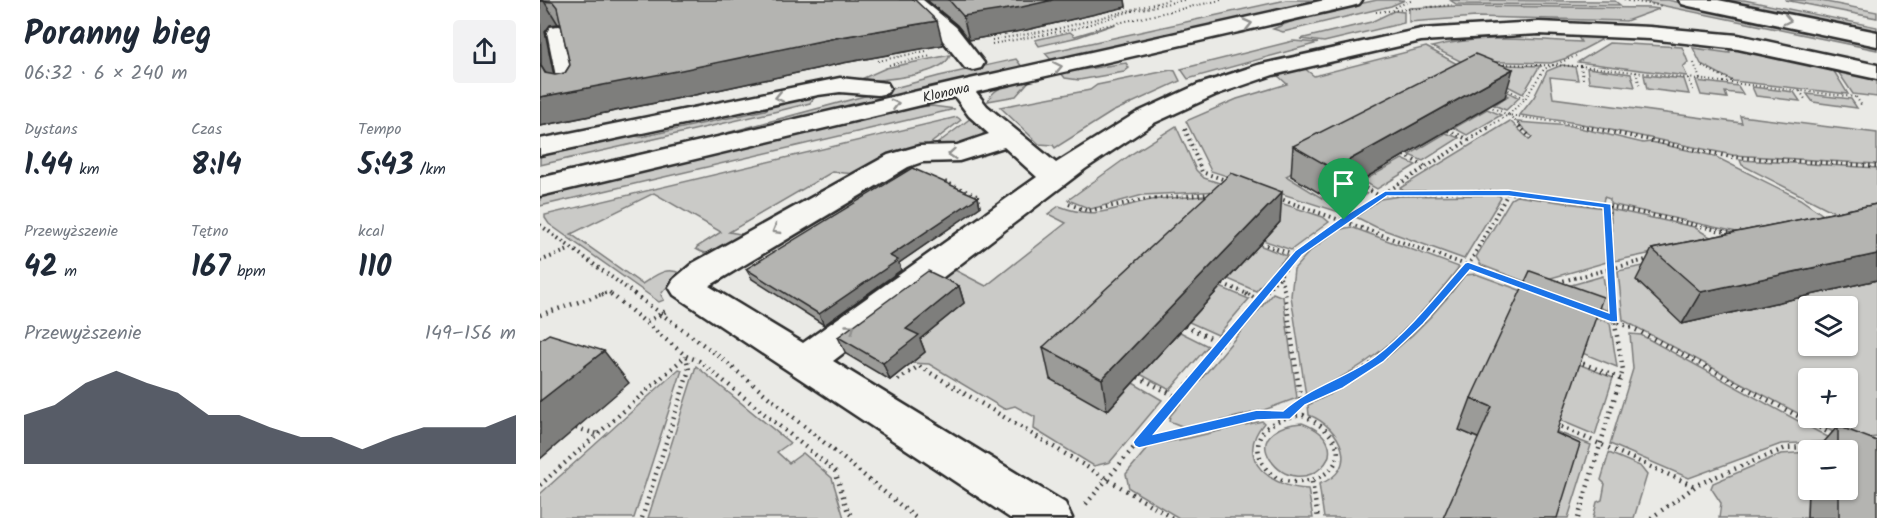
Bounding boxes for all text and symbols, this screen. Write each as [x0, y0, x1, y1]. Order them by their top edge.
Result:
text: Poranny bieg [24, 9, 212, 62]
one-way arrow [1782, 13, 1792, 26]
one-way arrow [1243, 18, 1253, 31]
button: share [453, 20, 516, 83]
text: 06:32 · 6 × 240 m [24, 58, 187, 90]
one-way arrow [1052, 61, 1062, 74]
street label: Klonowa [920, 77, 972, 109]
one-way arrow [774, 90, 784, 103]
one-way arrow [889, 99, 899, 112]
text: Dystans [24, 117, 78, 142]
text: Czas [191, 117, 222, 142]
text: Tempo [358, 117, 401, 142]
text: 1.44 [24, 142, 73, 190]
text: 8:14 [191, 142, 242, 190]
text: 5:43 [358, 142, 413, 190]
one-way arrow [947, 147, 956, 160]
text: km [73, 157, 100, 182]
text: /km [413, 157, 446, 182]
pin [1318, 158, 1369, 220]
icon: arrive [1327, 167, 1360, 200]
text: Przewyższenie [24, 219, 118, 244]
text: Tętno [191, 219, 229, 244]
text: kcal [358, 219, 384, 244]
one-way arrow [772, 223, 782, 234]
text: 42 [24, 244, 58, 292]
text: 167 [191, 244, 230, 292]
text: 110 [358, 244, 392, 292]
text: m [58, 259, 77, 284]
text: bpm [230, 259, 266, 284]
map controls [1798, 296, 1858, 500]
button: layers [1798, 296, 1858, 356]
text: Przewyższenie [24, 318, 142, 350]
text: 149–156 m [425, 318, 516, 350]
one-way arrow [844, 324, 855, 335]
button: + [1798, 368, 1858, 428]
button: − [1798, 440, 1858, 500]

